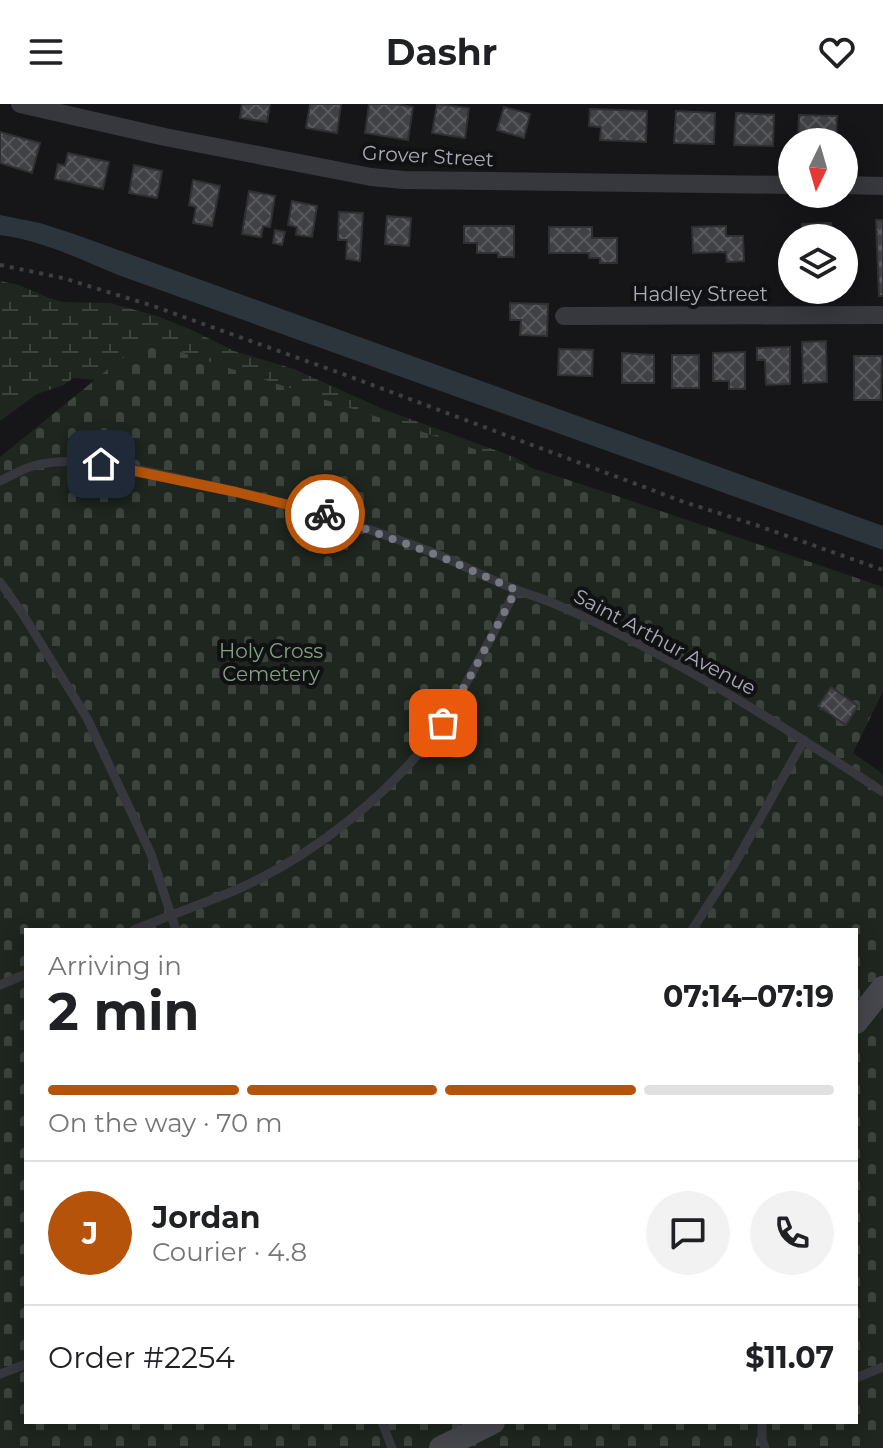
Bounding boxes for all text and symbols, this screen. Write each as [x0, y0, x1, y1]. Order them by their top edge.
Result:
icon: menu [24, 30, 68, 74]
text: Dashr [386, 30, 497, 74]
icon: heart [815, 30, 859, 74]
north arrow [778, 128, 858, 208]
map controls [778, 128, 858, 304]
street label: Grover Street [362, 141, 494, 171]
button: layers [778, 224, 858, 304]
street label: Hadley Street [632, 282, 768, 306]
pin [67, 430, 135, 498]
icon: home [79, 442, 123, 486]
courier [285, 474, 365, 554]
icon: bike [303, 492, 347, 536]
street label: Saint Arthur Avenue [570, 584, 760, 700]
park label: Holy Cross Cemetery [219, 639, 323, 686]
pin [409, 689, 477, 757]
icon: bag [421, 701, 465, 745]
text: Arriving in [48, 950, 182, 982]
text: 07:14–07:19 [663, 978, 834, 1015]
text: 2 min [48, 980, 200, 1043]
text: On the way · 70 m [48, 1107, 283, 1139]
button: chat [646, 1191, 730, 1275]
button: phone [750, 1191, 834, 1275]
text: Jordan [152, 1199, 261, 1236]
text: J [82, 1215, 98, 1252]
text: Courier · 4.8 [152, 1236, 307, 1268]
text: Order #2254 [48, 1339, 235, 1376]
text: $11.07 [745, 1339, 834, 1376]

